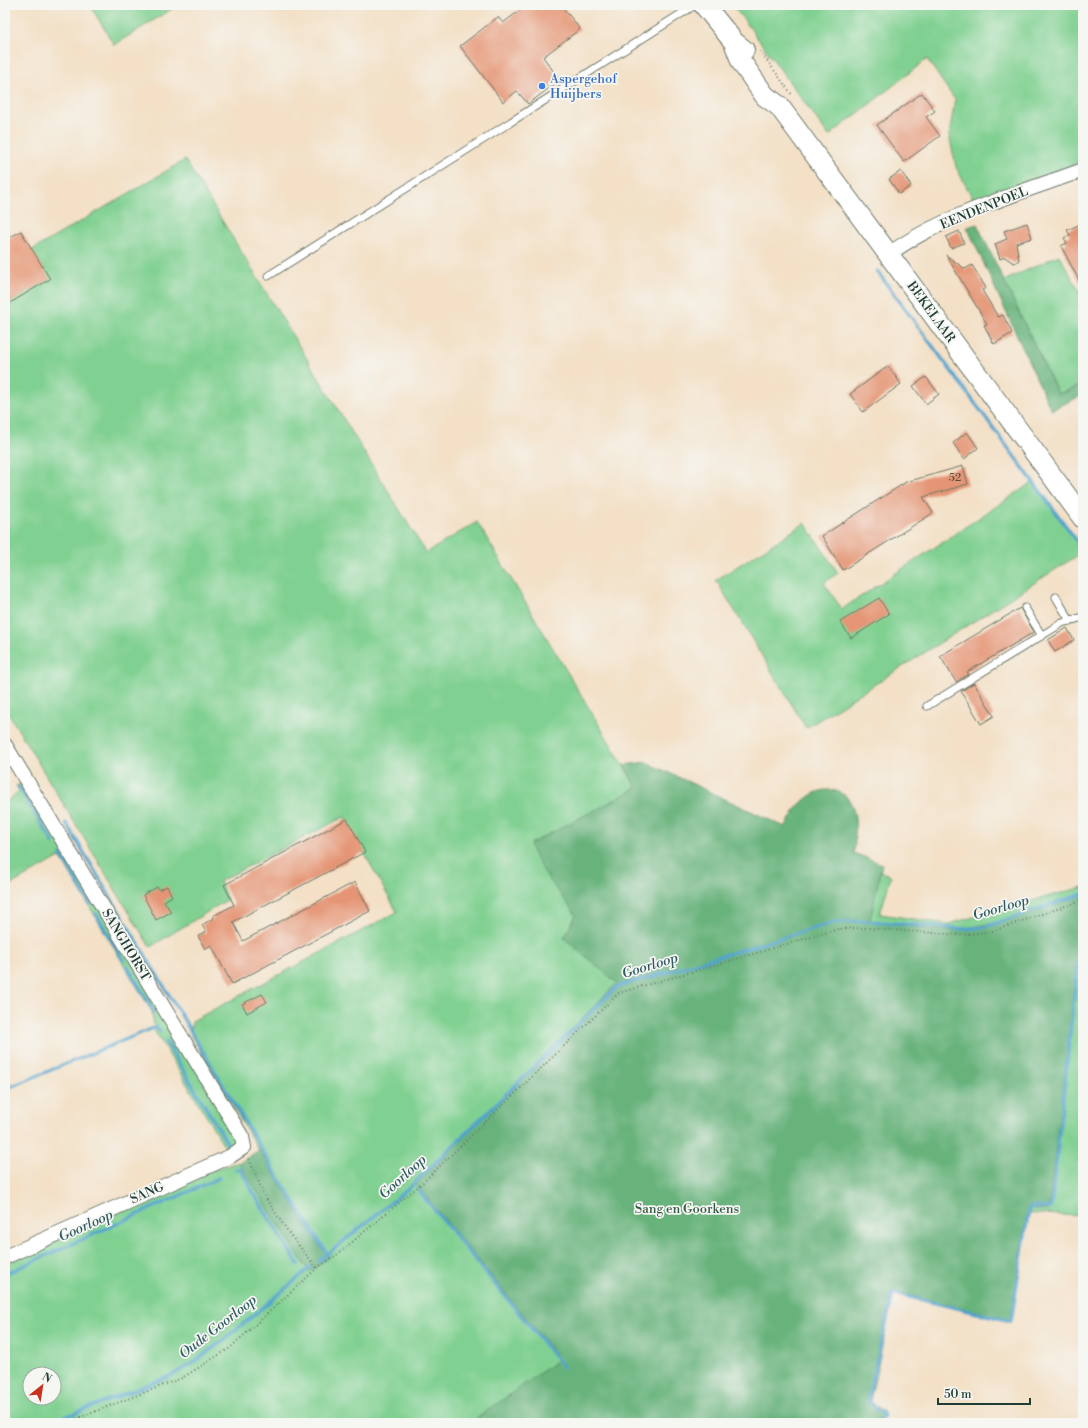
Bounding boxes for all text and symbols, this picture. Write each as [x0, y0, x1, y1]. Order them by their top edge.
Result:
place label: Aspergehof Huijbers [549, 71, 618, 102]
marker: Aspergehof Huijbers [537, 81, 547, 91]
street label: EENDENPOEL [938, 183, 1030, 233]
street label: BEKELAAR [903, 278, 959, 346]
house number: 52 [949, 471, 961, 485]
water label: Goorloop [971, 891, 1031, 925]
street label: SANGHORST [98, 906, 154, 984]
water label: Goorloop [620, 949, 680, 983]
water label: Goorloop [375, 1151, 431, 1203]
street label: SANG [128, 1178, 167, 1207]
park label: Sang en Goorkens [635, 1201, 740, 1217]
water label: Goorloop [56, 1206, 116, 1246]
water label: Oude Goorloop [175, 1291, 261, 1363]
north arrow [22, 1366, 62, 1406]
text: N [39, 1370, 54, 1387]
scale bar [938, 1380, 1030, 1406]
text: 50 m [944, 1387, 972, 1402]

